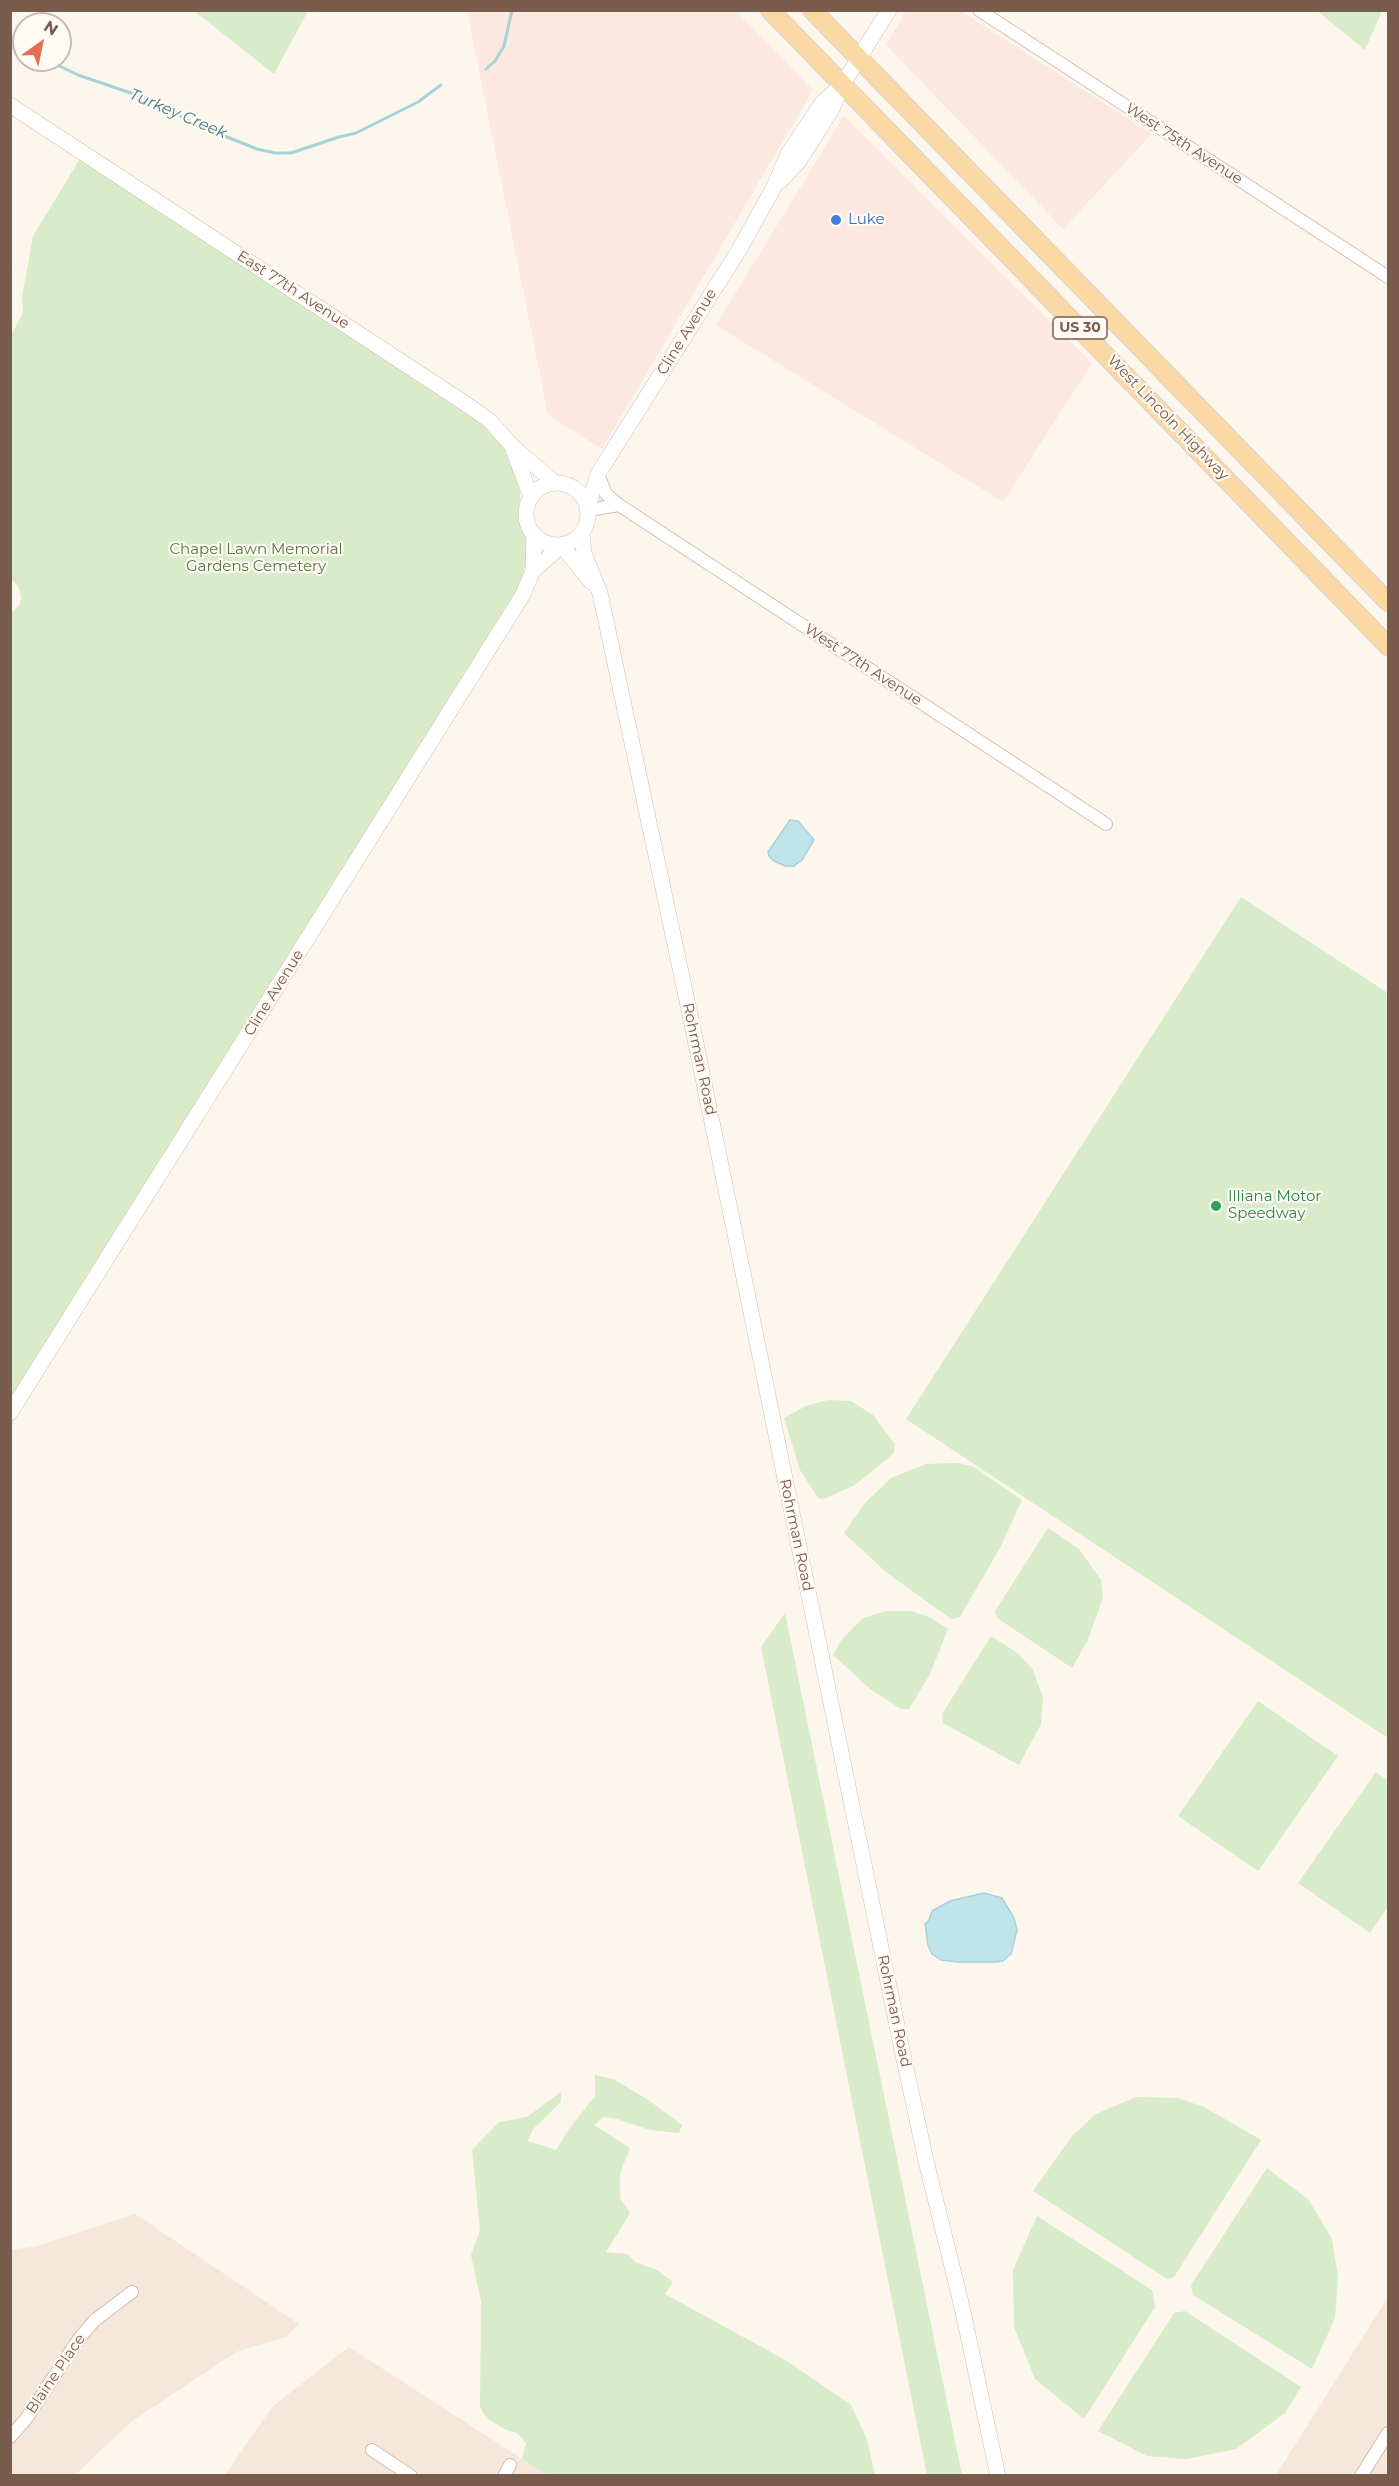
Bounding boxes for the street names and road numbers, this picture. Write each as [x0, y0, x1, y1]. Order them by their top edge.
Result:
street label: West 75th Avenue [1122, 99, 1246, 189]
street label: East 77th Avenue [233, 247, 353, 333]
street label: Cline Avenue [653, 285, 721, 379]
road number: US 30 [1053, 317, 1107, 339]
street label: West Lincoln Highway [1103, 352, 1233, 484]
street label: West 77th Avenue [801, 620, 925, 710]
street label: Cline Avenue [240, 946, 308, 1040]
street label: Rohrman Road [678, 1001, 720, 1117]
street label: Rohrman Road [775, 1477, 817, 1593]
street label: Rohrman Road [873, 1953, 915, 2069]
street label: Blaine Place [23, 2331, 89, 2417]

